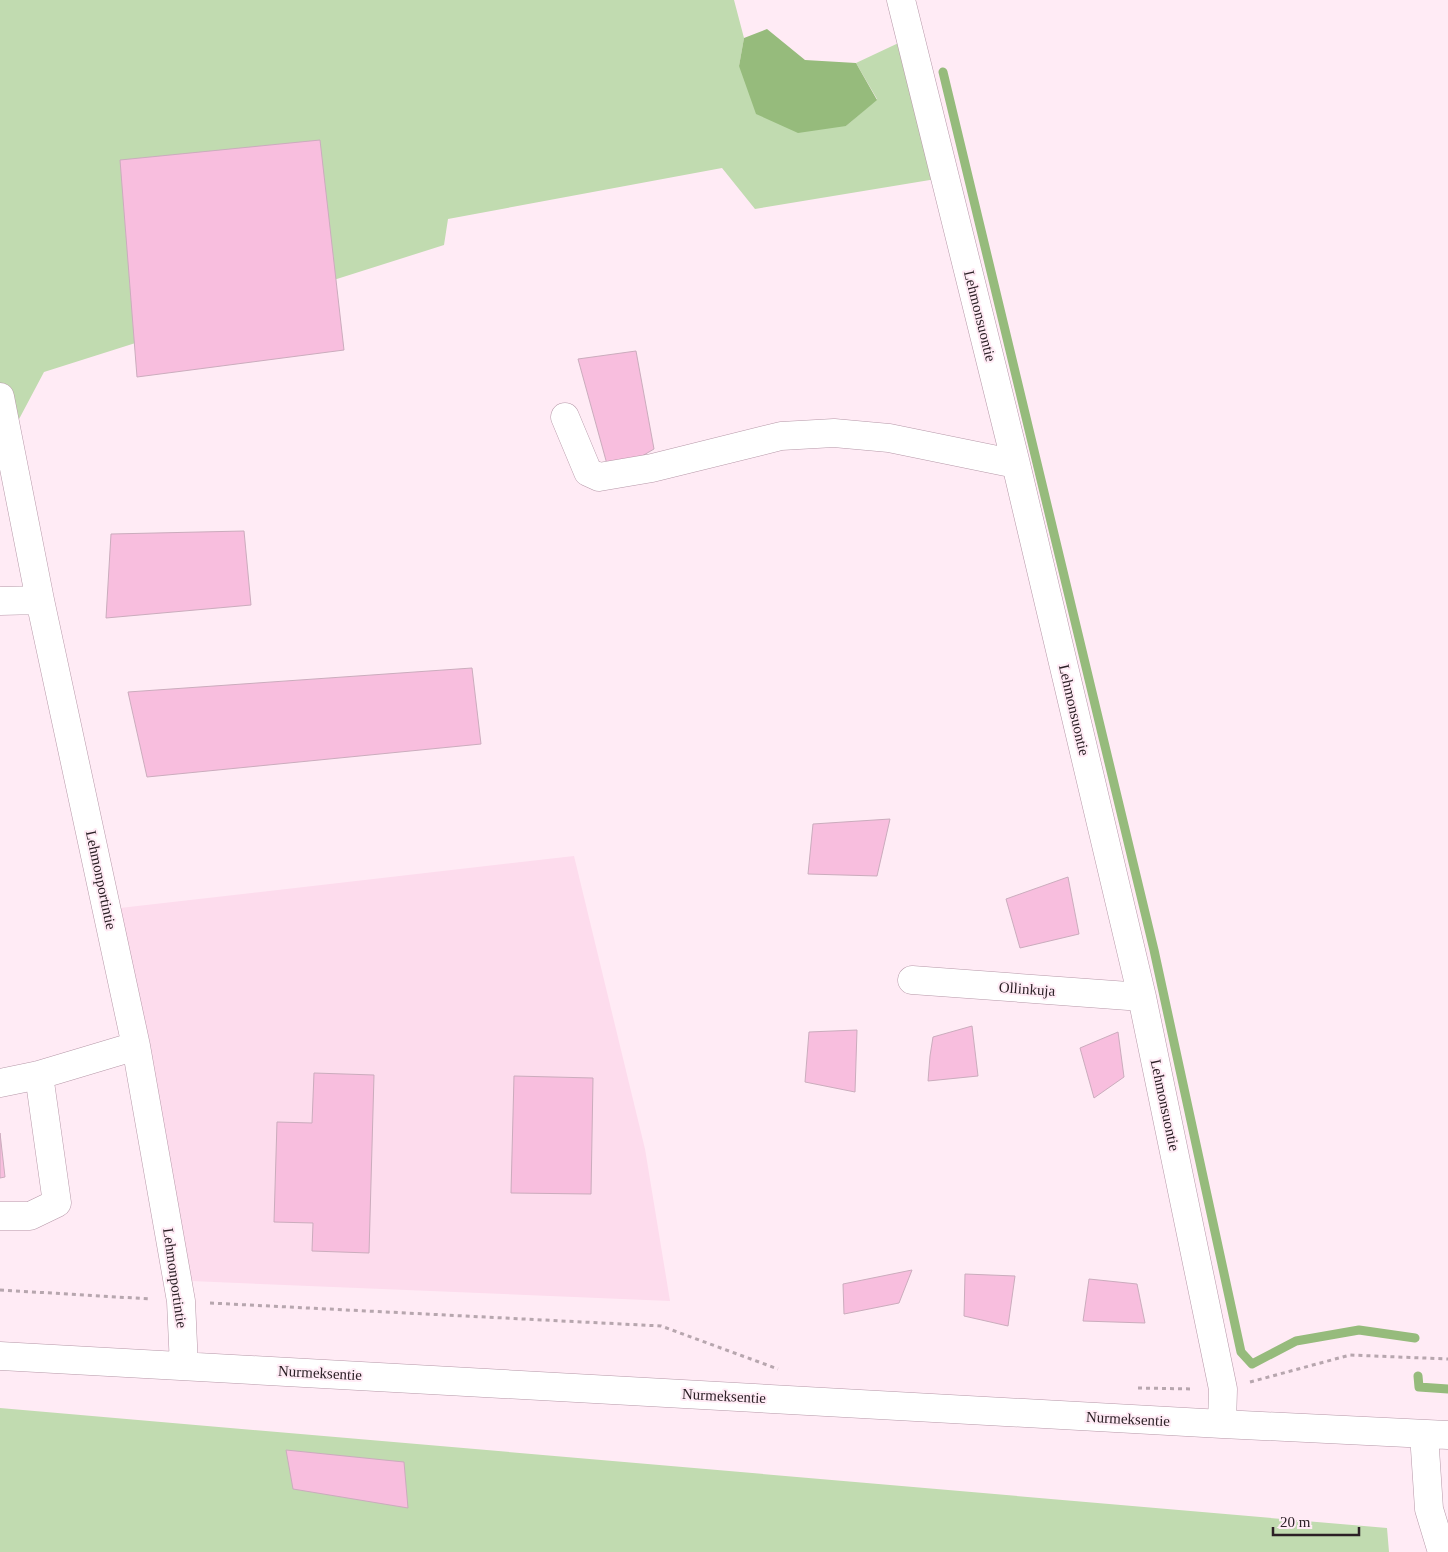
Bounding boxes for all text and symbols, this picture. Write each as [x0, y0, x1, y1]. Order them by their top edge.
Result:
street label: Lehmonsuontie [961, 269, 999, 364]
street label: Lehmonsuontie [1056, 663, 1092, 758]
street label: Lehmonportintie [83, 829, 119, 931]
street label: Ollinkuja [998, 979, 1056, 999]
street label: Lehmonsuontie [1147, 1058, 1183, 1153]
street label: Lehmonportintie [160, 1227, 190, 1329]
street label: Nurmeksentie [278, 1363, 363, 1383]
street label: Nurmeksentie [682, 1386, 767, 1406]
street label: Nurmeksentie [1086, 1409, 1171, 1429]
scale bar [1273, 1504, 1359, 1536]
text: 20 m [1280, 1514, 1311, 1530]

